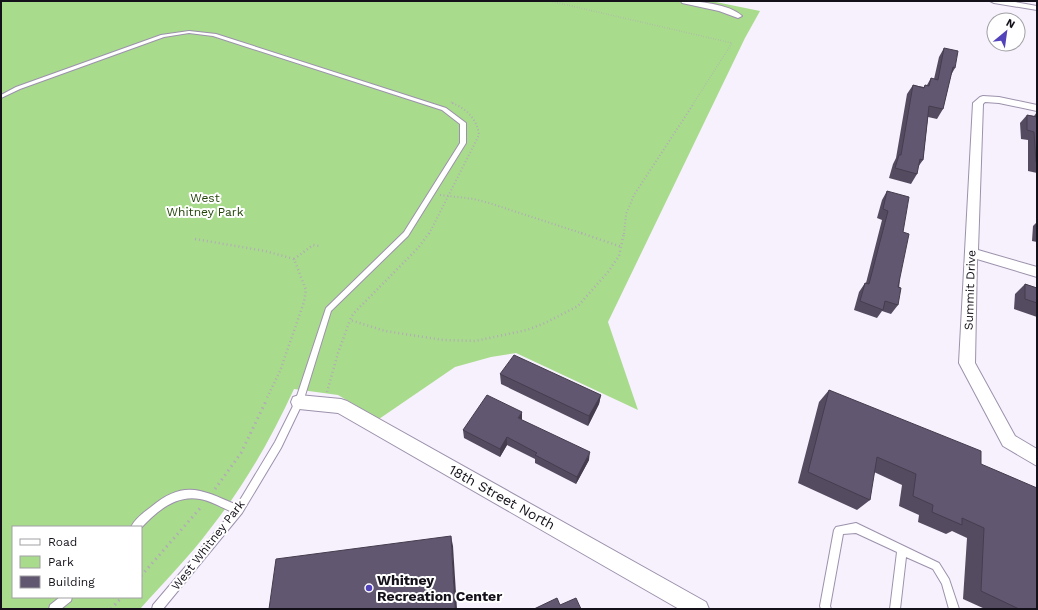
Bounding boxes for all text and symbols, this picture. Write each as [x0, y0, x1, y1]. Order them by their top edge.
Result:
north arrow [986, 12, 1026, 52]
text: N [1004, 16, 1017, 31]
park label: West Whitney Park [166, 191, 244, 219]
street label: Summit Drive [962, 250, 978, 330]
street label: 18th Street North [446, 461, 558, 533]
street label: West Whitney Park [169, 497, 248, 593]
legend [12, 526, 142, 598]
text: Road [48, 535, 77, 549]
text: Park [48, 555, 74, 569]
place label: Whitney Recreation Center [377, 572, 502, 604]
text: Building [48, 575, 95, 589]
marker: Whitney Recreation Center [364, 583, 374, 593]

